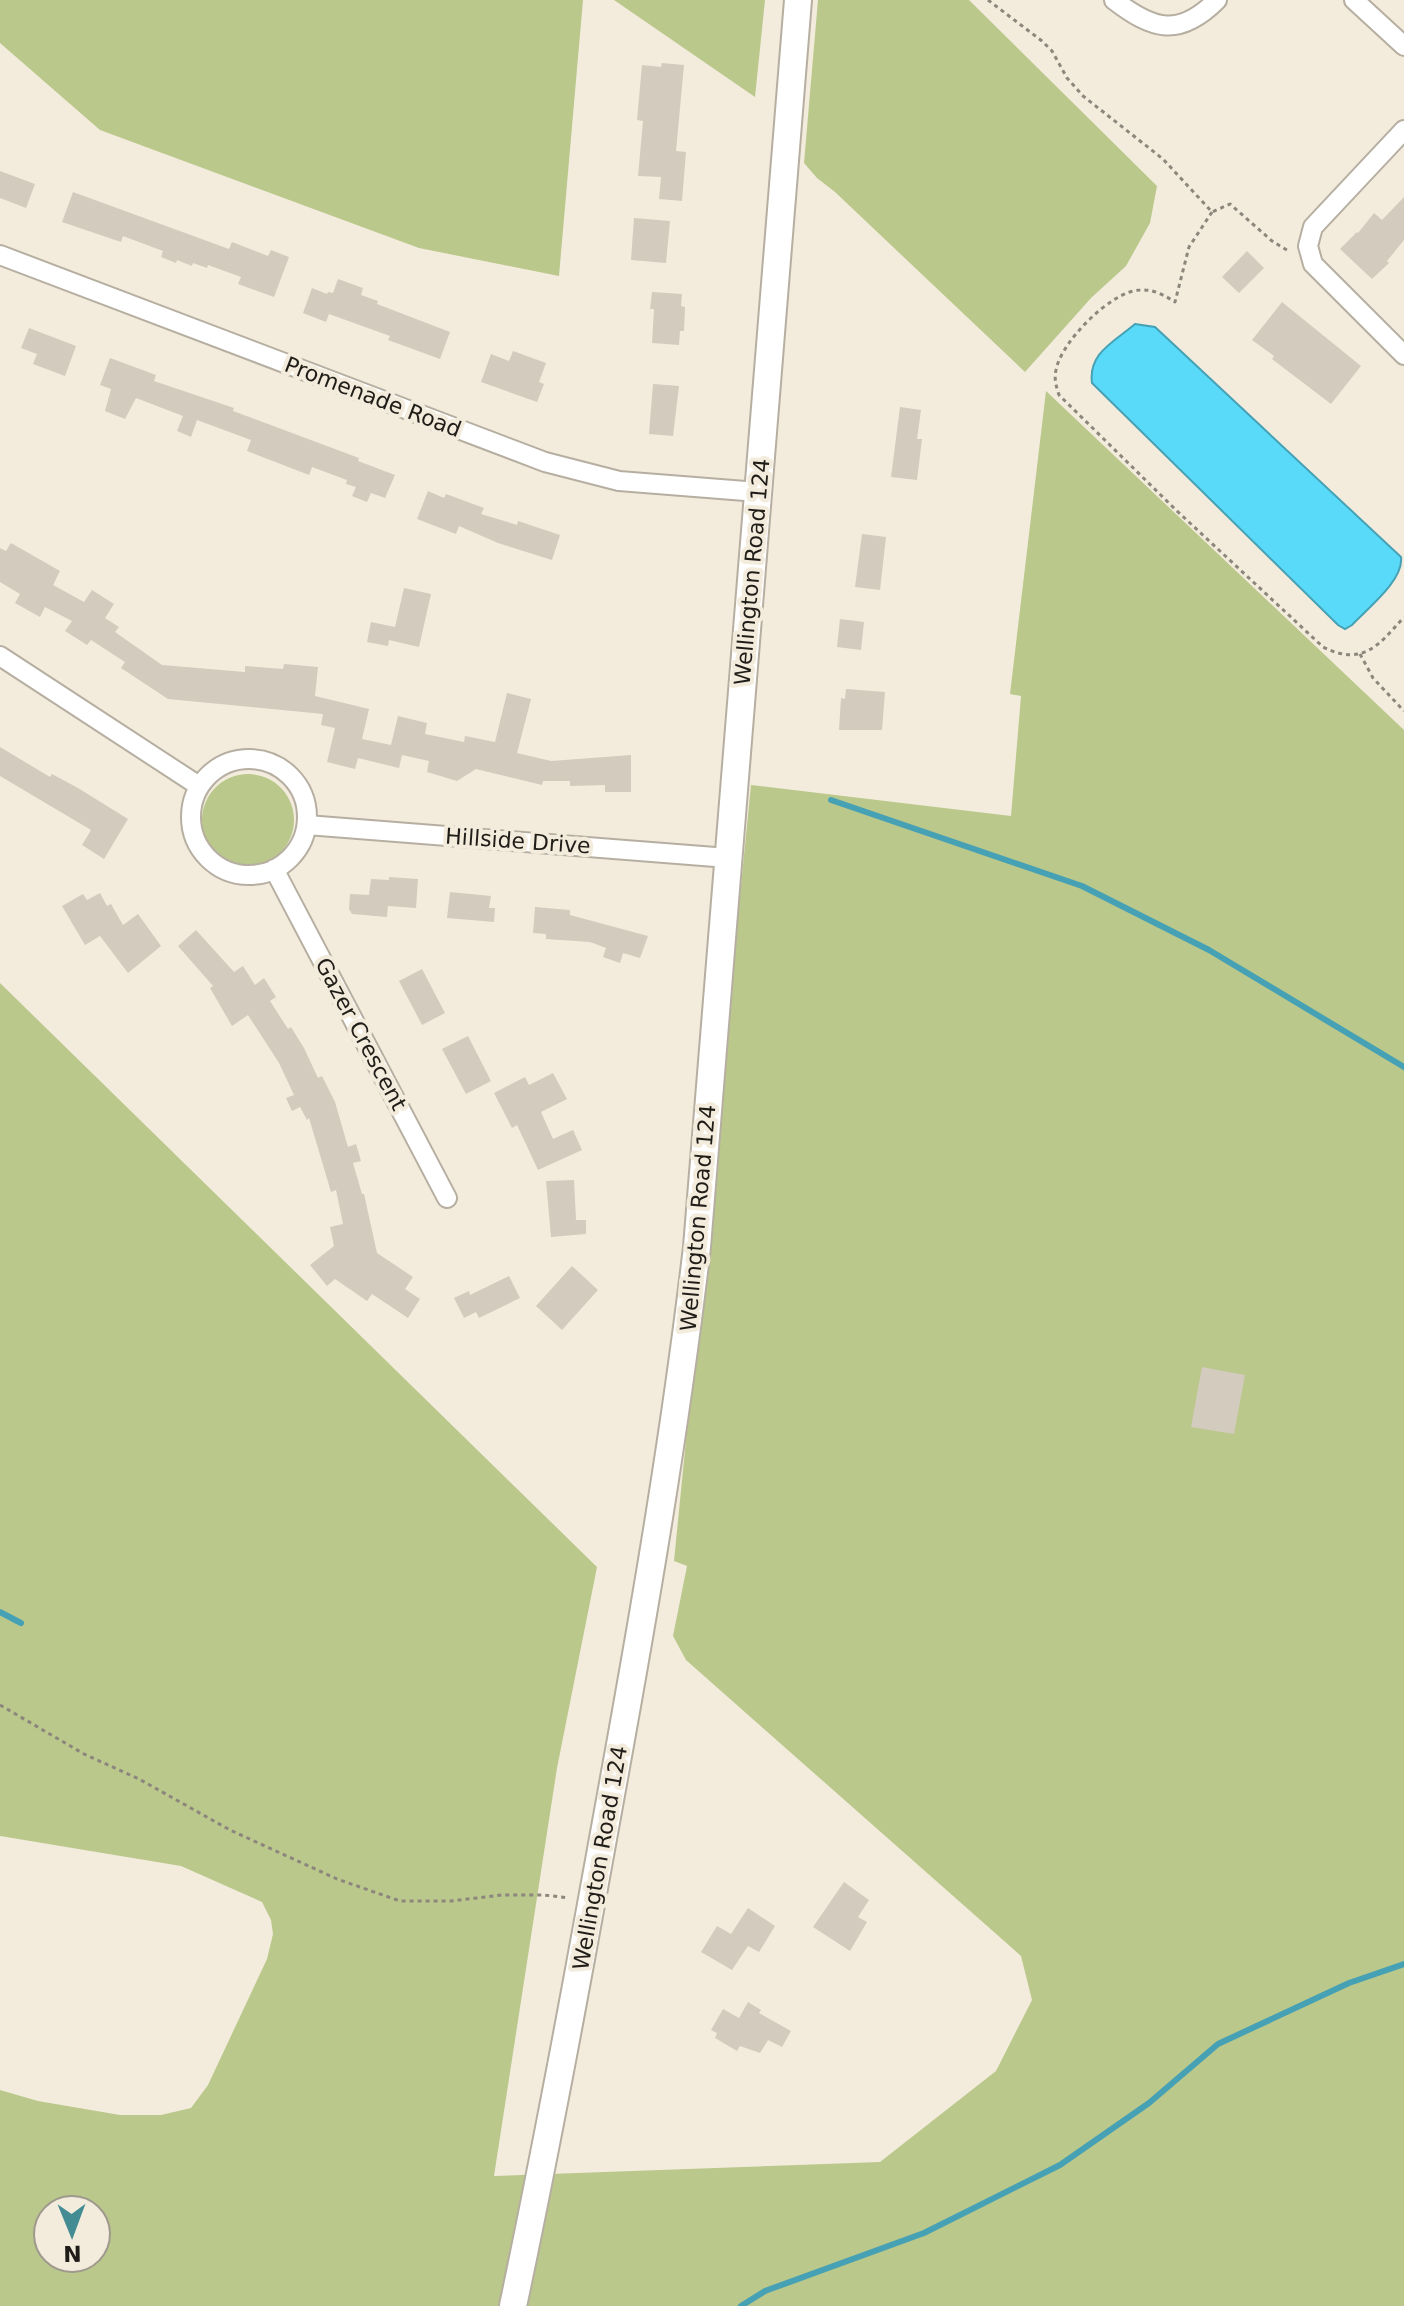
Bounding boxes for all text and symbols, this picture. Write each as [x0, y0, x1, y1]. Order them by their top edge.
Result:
street label: Promenade Road [281, 352, 465, 442]
street label: Wellington Road 124 [730, 458, 774, 686]
street label: Hillside Drive [445, 823, 591, 859]
street label: Gazer Crescent [310, 954, 412, 1115]
street label: Wellington Road 124 [676, 1104, 720, 1332]
street label: Wellington Road 124 [568, 1744, 632, 1972]
north arrow [32, 2194, 112, 2274]
text: N [63, 2241, 82, 2266]

